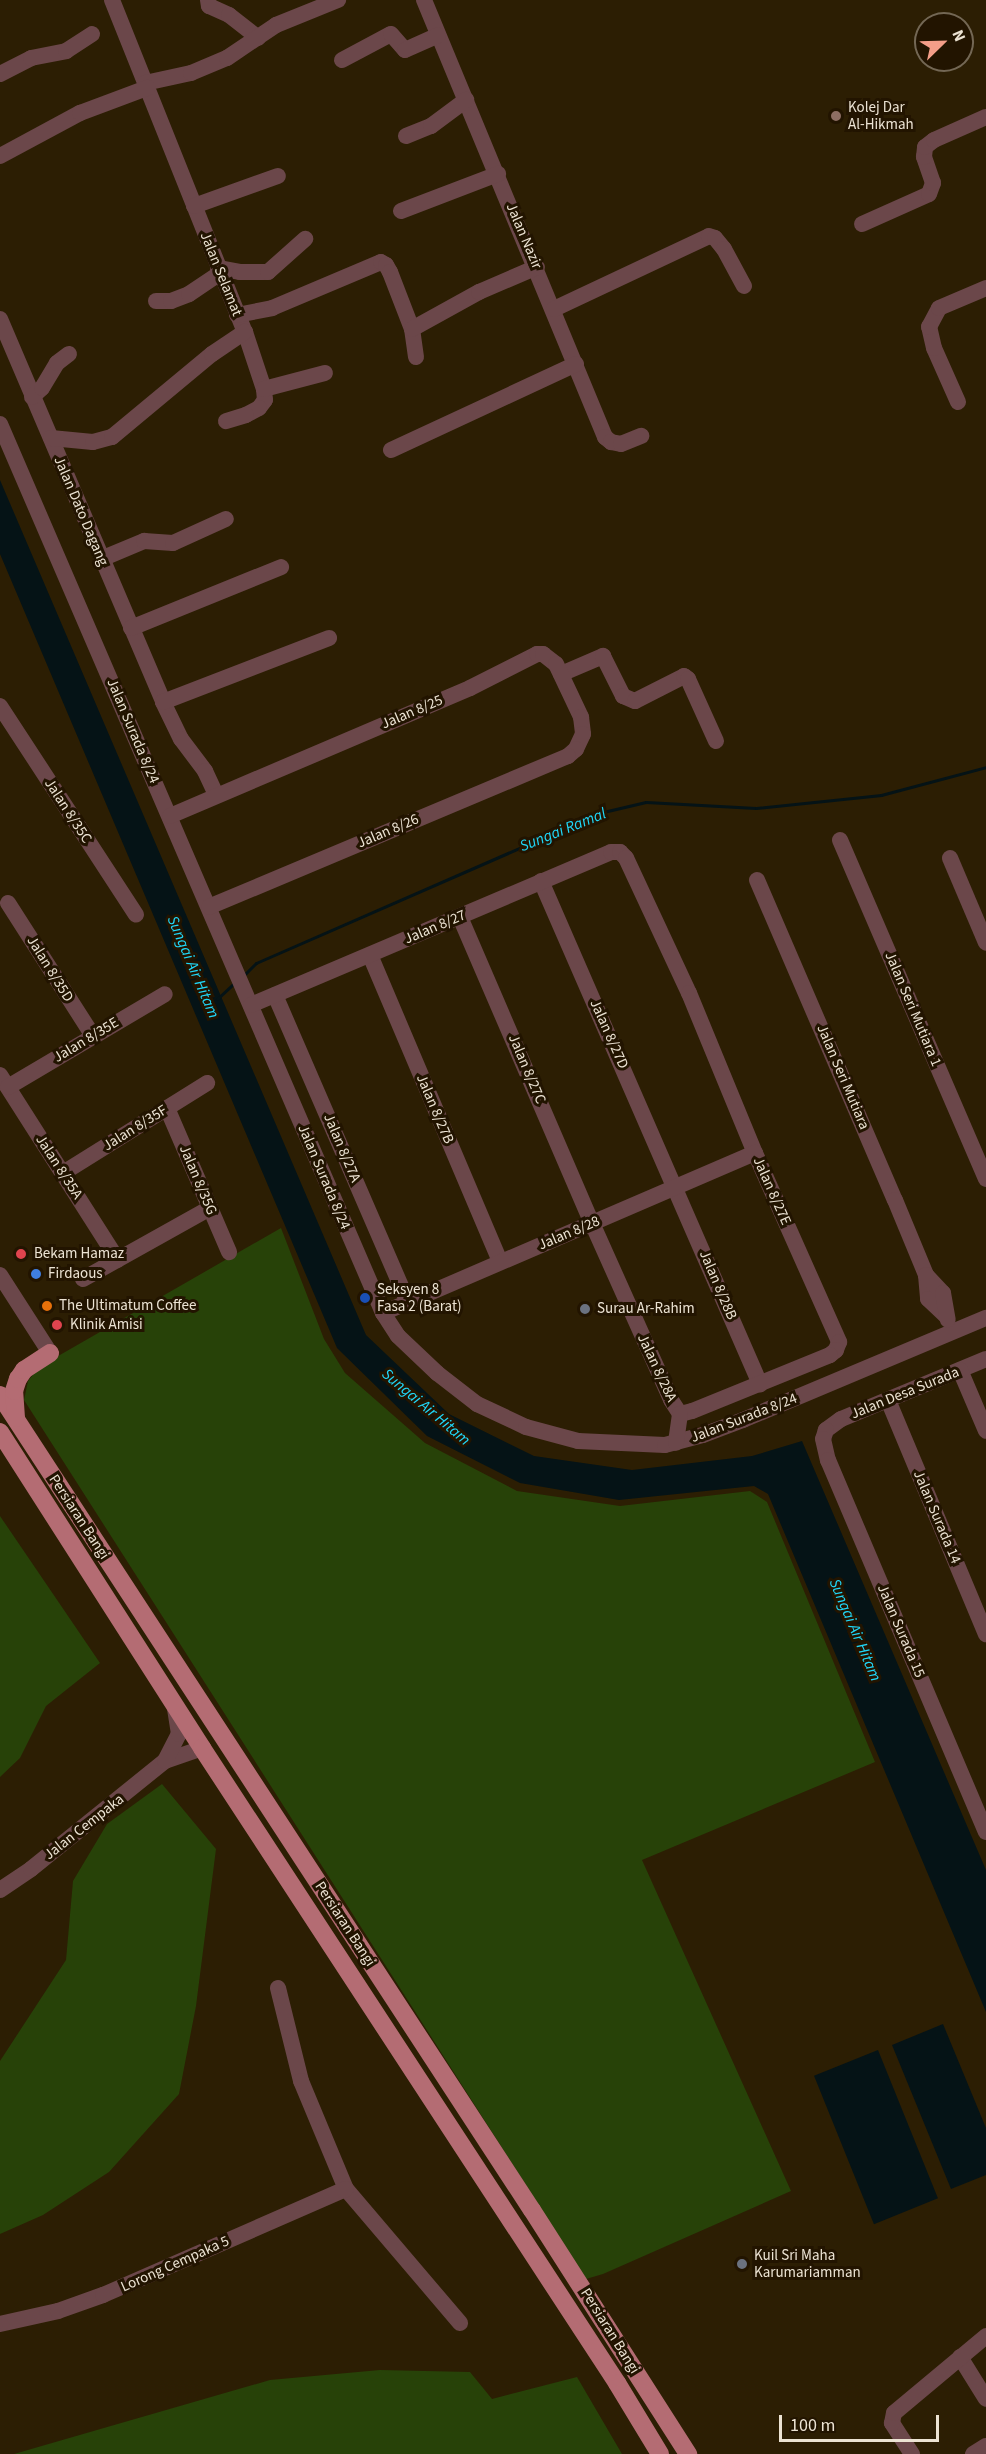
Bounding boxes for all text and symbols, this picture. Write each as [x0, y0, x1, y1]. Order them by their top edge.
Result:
north arrow [914, 12, 974, 72]
text: N [947, 27, 971, 45]
place label: Kolej Dar Al-Hikmah [848, 98, 914, 133]
marker: Kolej Dar Al-Hikmah [829, 109, 843, 123]
street label: Jalan Nazir [502, 200, 546, 272]
street label: Jalan Selamat [196, 229, 246, 319]
street label: Jalan Dato Dagang [50, 453, 112, 569]
street label: Jalan Surada 8/24 [103, 676, 163, 786]
street label: Jalan 8/25 [379, 691, 445, 733]
street label: Jalan 8/35C [40, 775, 96, 847]
water label: Sungai Ramal [517, 804, 609, 856]
street label: Jalan 8/26 [355, 810, 421, 852]
street label: Jalan 8/27 [402, 906, 468, 948]
water label: Sungai Air Hitam [163, 913, 223, 1021]
street label: Jalan 8/35D [23, 933, 77, 1005]
street label: Jalan Seri Mutiara 1 [881, 949, 945, 1069]
street label: Jalan 8/27D [586, 996, 632, 1072]
street label: Jalan 8/35E [50, 1014, 122, 1066]
street label: Jalan Seri Mutiara [813, 1022, 873, 1132]
street label: Jalan 8/27C [504, 1032, 550, 1106]
street label: Jalan 8/27B [412, 1072, 458, 1146]
street label: Jalan 8/35F [100, 1101, 170, 1155]
street label: Jalan 8/27A [319, 1111, 365, 1185]
street label: Jalan Surada 8/24 [294, 1122, 354, 1232]
street label: Jalan 8/35A [32, 1131, 86, 1203]
street label: Jalan 8/35G [175, 1142, 221, 1218]
street label: Jalan 8/27E [749, 1154, 795, 1228]
street label: Jalan 8/28 [536, 1212, 602, 1254]
marker: Bekam Hamaz [12, 1245, 30, 1263]
place label: Bekam Hamaz [34, 1245, 124, 1263]
street label: Jalan 8/28B [695, 1248, 741, 1322]
place label: Firdaous [48, 1265, 103, 1283]
marker: Firdaous [29, 1267, 43, 1281]
place label: Seksyen 8 Fasa 2 (Barat) [377, 1280, 462, 1315]
marker: Seksyen 8 Fasa 2 (Barat) [358, 1291, 372, 1305]
place label: The Ultimatum Coffee [59, 1297, 196, 1315]
marker: The Ultimatum Coffee [40, 1299, 54, 1313]
place label: Surau Ar-Rahim [597, 1300, 695, 1318]
marker: Surau Ar-Rahim [578, 1302, 592, 1316]
marker: Klinik Amisi [48, 1316, 66, 1334]
place label: Klinik Amisi [70, 1316, 143, 1334]
street label: Jalan 8/28A [633, 1331, 681, 1405]
street label: Jalan Desa Surada [848, 1363, 962, 1423]
water label: Sungai Air Hitam [378, 1364, 474, 1450]
street label: Jalan Surada 8/24 [688, 1389, 800, 1447]
street label: Jalan Surada 14 [909, 1468, 965, 1566]
street label: Persiaran Bangi [45, 1471, 113, 1563]
water label: Sungai Air Hitam [825, 1576, 885, 1684]
street label: Jalan Surada 15 [873, 1582, 929, 1680]
street label: Jalan Cempaka [41, 1790, 127, 1864]
street label: Persiaran Bangi [311, 1878, 379, 1970]
street label: Lorong Cempaka 5 [118, 2232, 232, 2296]
place label: Kuil Sri Maha Karumariamman [754, 2246, 861, 2281]
marker: Kuil Sri Maha Karumariamman [735, 2257, 749, 2271]
street label: Persiaran Bangi [576, 2285, 644, 2377]
scale bar [782, 2403, 942, 2441]
text: 100 m [790, 2413, 835, 2438]

